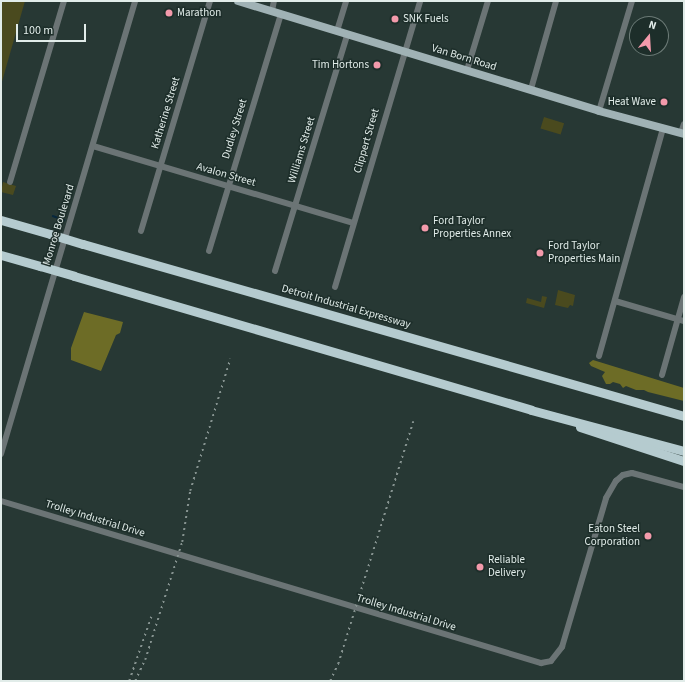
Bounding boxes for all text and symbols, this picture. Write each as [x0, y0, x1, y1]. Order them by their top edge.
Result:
place label: Marathon [177, 6, 221, 20]
marker: Marathon [164, 8, 174, 18]
place label: SNK Fuels [403, 12, 449, 26]
marker: SNK Fuels [390, 14, 400, 24]
scale bar [18, 16, 88, 42]
north arrow [629, 16, 669, 56]
text: N [647, 17, 658, 33]
text: 100 m [23, 22, 53, 39]
street label: Van Born Road [430, 42, 498, 74]
place label: Tim Hortons [312, 58, 369, 72]
marker: Tim Hortons [372, 60, 382, 70]
street label: Katherine Street [149, 75, 183, 151]
place label: Heat Wave [608, 95, 656, 109]
street label: Dudley Street [220, 97, 250, 161]
marker: Heat Wave [659, 97, 669, 107]
street label: Clippert Street [351, 107, 383, 175]
street label: Williams Street [286, 115, 318, 185]
street label: Avalon Street [195, 160, 257, 190]
street label: Monroe Boulevard [40, 183, 78, 267]
place label: Ford Taylor Properties Annex [433, 215, 511, 241]
marker: Ford Taylor Properties Annex [420, 223, 430, 233]
place label: Ford Taylor Properties Main [548, 240, 620, 266]
marker: Ford Taylor Properties Main [535, 248, 545, 258]
street label: Detroit Industrial Expressway [280, 282, 412, 332]
street label: Trolley Industrial Drive [44, 498, 146, 540]
place label: Eaton Steel Corporation [585, 523, 640, 549]
marker: Eaton Steel Corporation [643, 531, 653, 541]
place label: Reliable Delivery [488, 554, 526, 580]
marker: Reliable Delivery [475, 562, 485, 572]
street label: Trolley Industrial Drive [355, 592, 457, 634]

